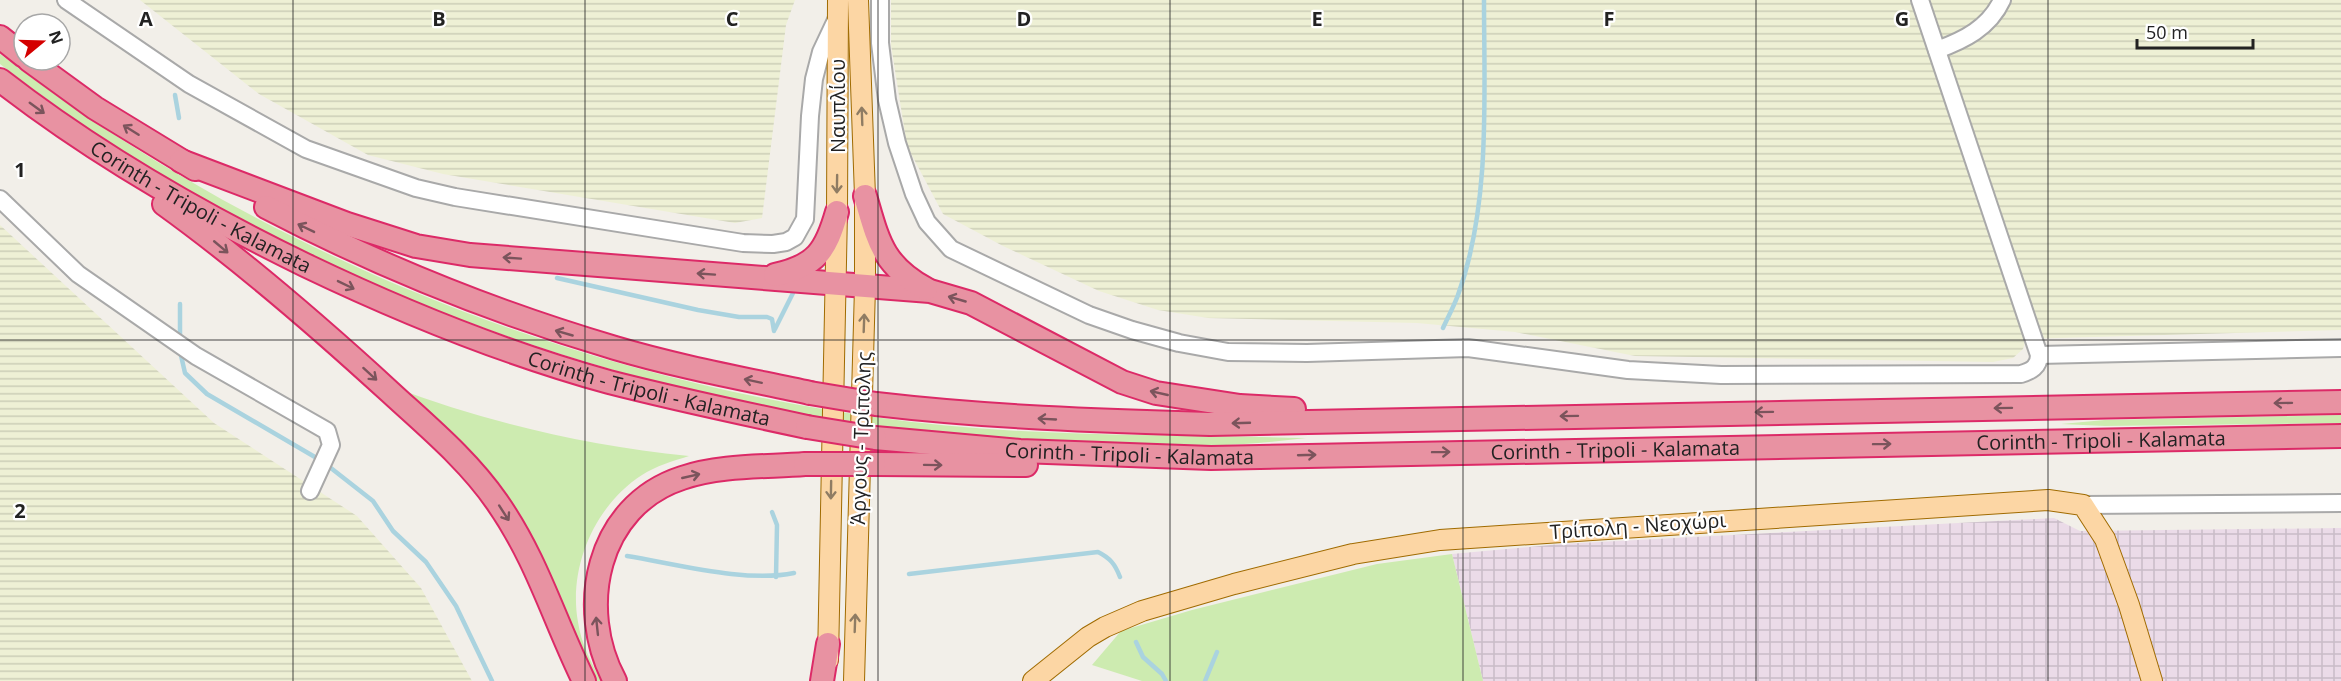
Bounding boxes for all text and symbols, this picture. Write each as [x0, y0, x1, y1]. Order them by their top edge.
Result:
text: A [139, 5, 153, 32]
text: B [432, 5, 446, 32]
text: C [726, 5, 739, 32]
text: D [1017, 5, 1031, 32]
text: E [1311, 5, 1323, 32]
text: F [1604, 5, 1614, 32]
text: G [1895, 5, 1909, 32]
north arrow [12, 12, 72, 72]
scale bar [2137, 12, 2252, 50]
text: 50 m [2146, 20, 2188, 44]
text: N [44, 27, 69, 47]
street label: Ναυπλίου [824, 59, 851, 153]
one-way arrow [29, 102, 45, 114]
one-way arrow [857, 107, 868, 127]
one-way arrow [123, 124, 140, 137]
street label: Corinth - Tripoli - Kalamata [85, 134, 316, 279]
text: 1 [14, 156, 26, 183]
one-way arrow [831, 174, 843, 194]
one-way arrow [298, 221, 316, 233]
one-way arrow [213, 240, 228, 254]
one-way arrow [502, 253, 522, 264]
one-way arrow [697, 268, 717, 279]
one-way arrow [337, 280, 355, 291]
one-way arrow [948, 293, 967, 304]
one-way arrow [859, 313, 870, 333]
one-way arrow [555, 327, 574, 338]
street label: Corinth - Tripoli - Kalamata [524, 344, 773, 432]
street label: Άργους - Τρίπολης [844, 351, 877, 525]
one-way arrow [362, 367, 377, 381]
one-way arrow [744, 375, 763, 387]
one-way arrow [1150, 387, 1170, 398]
one-way arrow [2273, 397, 2293, 409]
one-way arrow [1994, 402, 2014, 414]
one-way arrow [1755, 406, 1775, 418]
one-way arrow [1560, 410, 1580, 422]
one-way arrow [1037, 413, 1057, 424]
one-way arrow [1232, 418, 1252, 429]
street label: Corinth - Tripoli - Kalamata [1976, 424, 2226, 456]
street label: Corinth - Tripoli - Kalamata [1490, 434, 1740, 466]
street label: Corinth - Tripoli - Kalamata [1004, 436, 1254, 471]
one-way arrow [1871, 438, 1891, 450]
one-way arrow [1430, 447, 1450, 458]
one-way arrow [1296, 449, 1316, 461]
one-way arrow [922, 459, 942, 471]
one-way arrow [681, 470, 700, 482]
one-way arrow [825, 479, 837, 499]
text: 2 [14, 497, 26, 524]
one-way arrow [499, 504, 511, 521]
street label: Τρίπολη - Νεοχώρι [1549, 506, 1727, 545]
one-way arrow [850, 613, 861, 633]
one-way arrow [591, 617, 602, 637]

